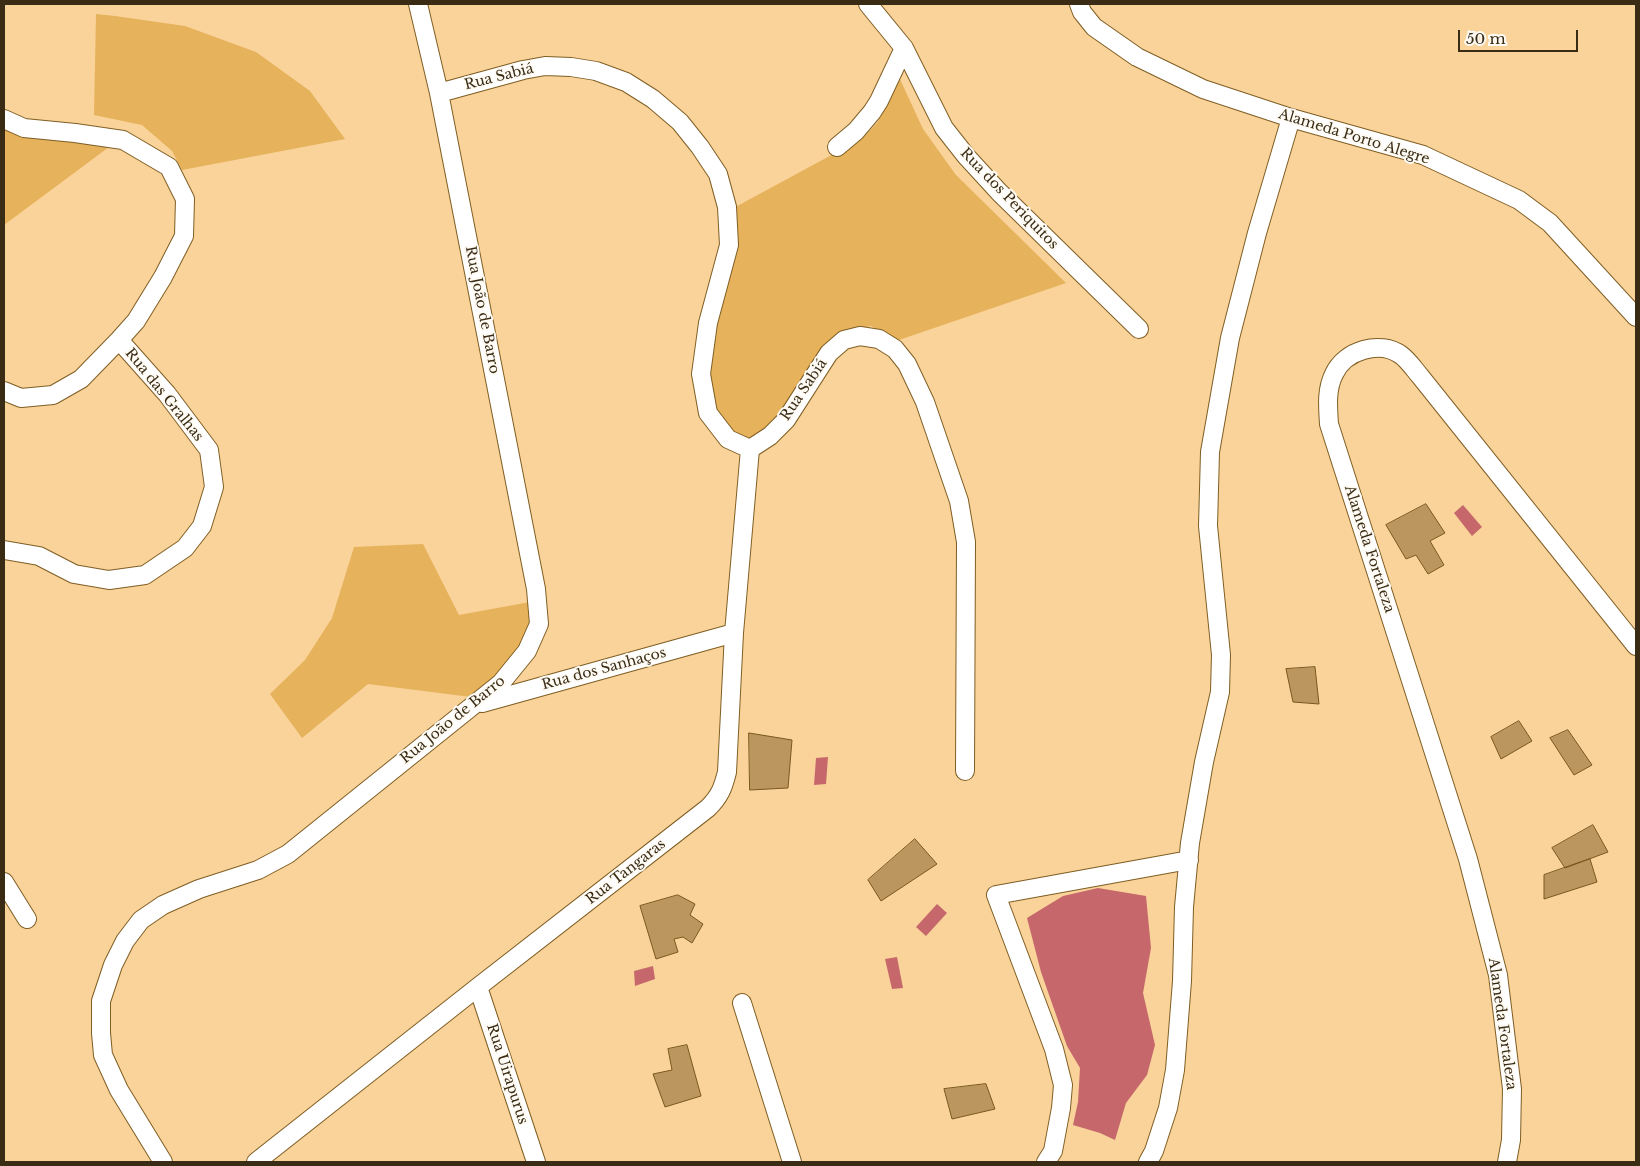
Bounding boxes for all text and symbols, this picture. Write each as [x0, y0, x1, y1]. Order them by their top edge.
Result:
scale bar [1460, 20, 1580, 52]
text: 50 m [1466, 29, 1506, 48]
street label: Rua Sabiá [463, 60, 535, 94]
street label: Alameda Porto Alegre [1276, 106, 1432, 168]
street label: Rua dos Periquitos [956, 145, 1062, 253]
street label: Rua João de Barro [461, 245, 503, 375]
street label: Rua das Gralhas [121, 345, 207, 445]
street label: Rua Sabiá [777, 356, 831, 424]
street label: Alameda Fortaleza [1340, 483, 1398, 615]
street label: Rua dos Sanhaços [540, 644, 668, 694]
street label: Rua João de Barro [397, 673, 509, 767]
street label: Rua Tangaras [583, 836, 669, 908]
street label: Alameda Fortaleza [1484, 957, 1520, 1091]
street label: Rua Uirapurus [483, 1022, 531, 1126]

